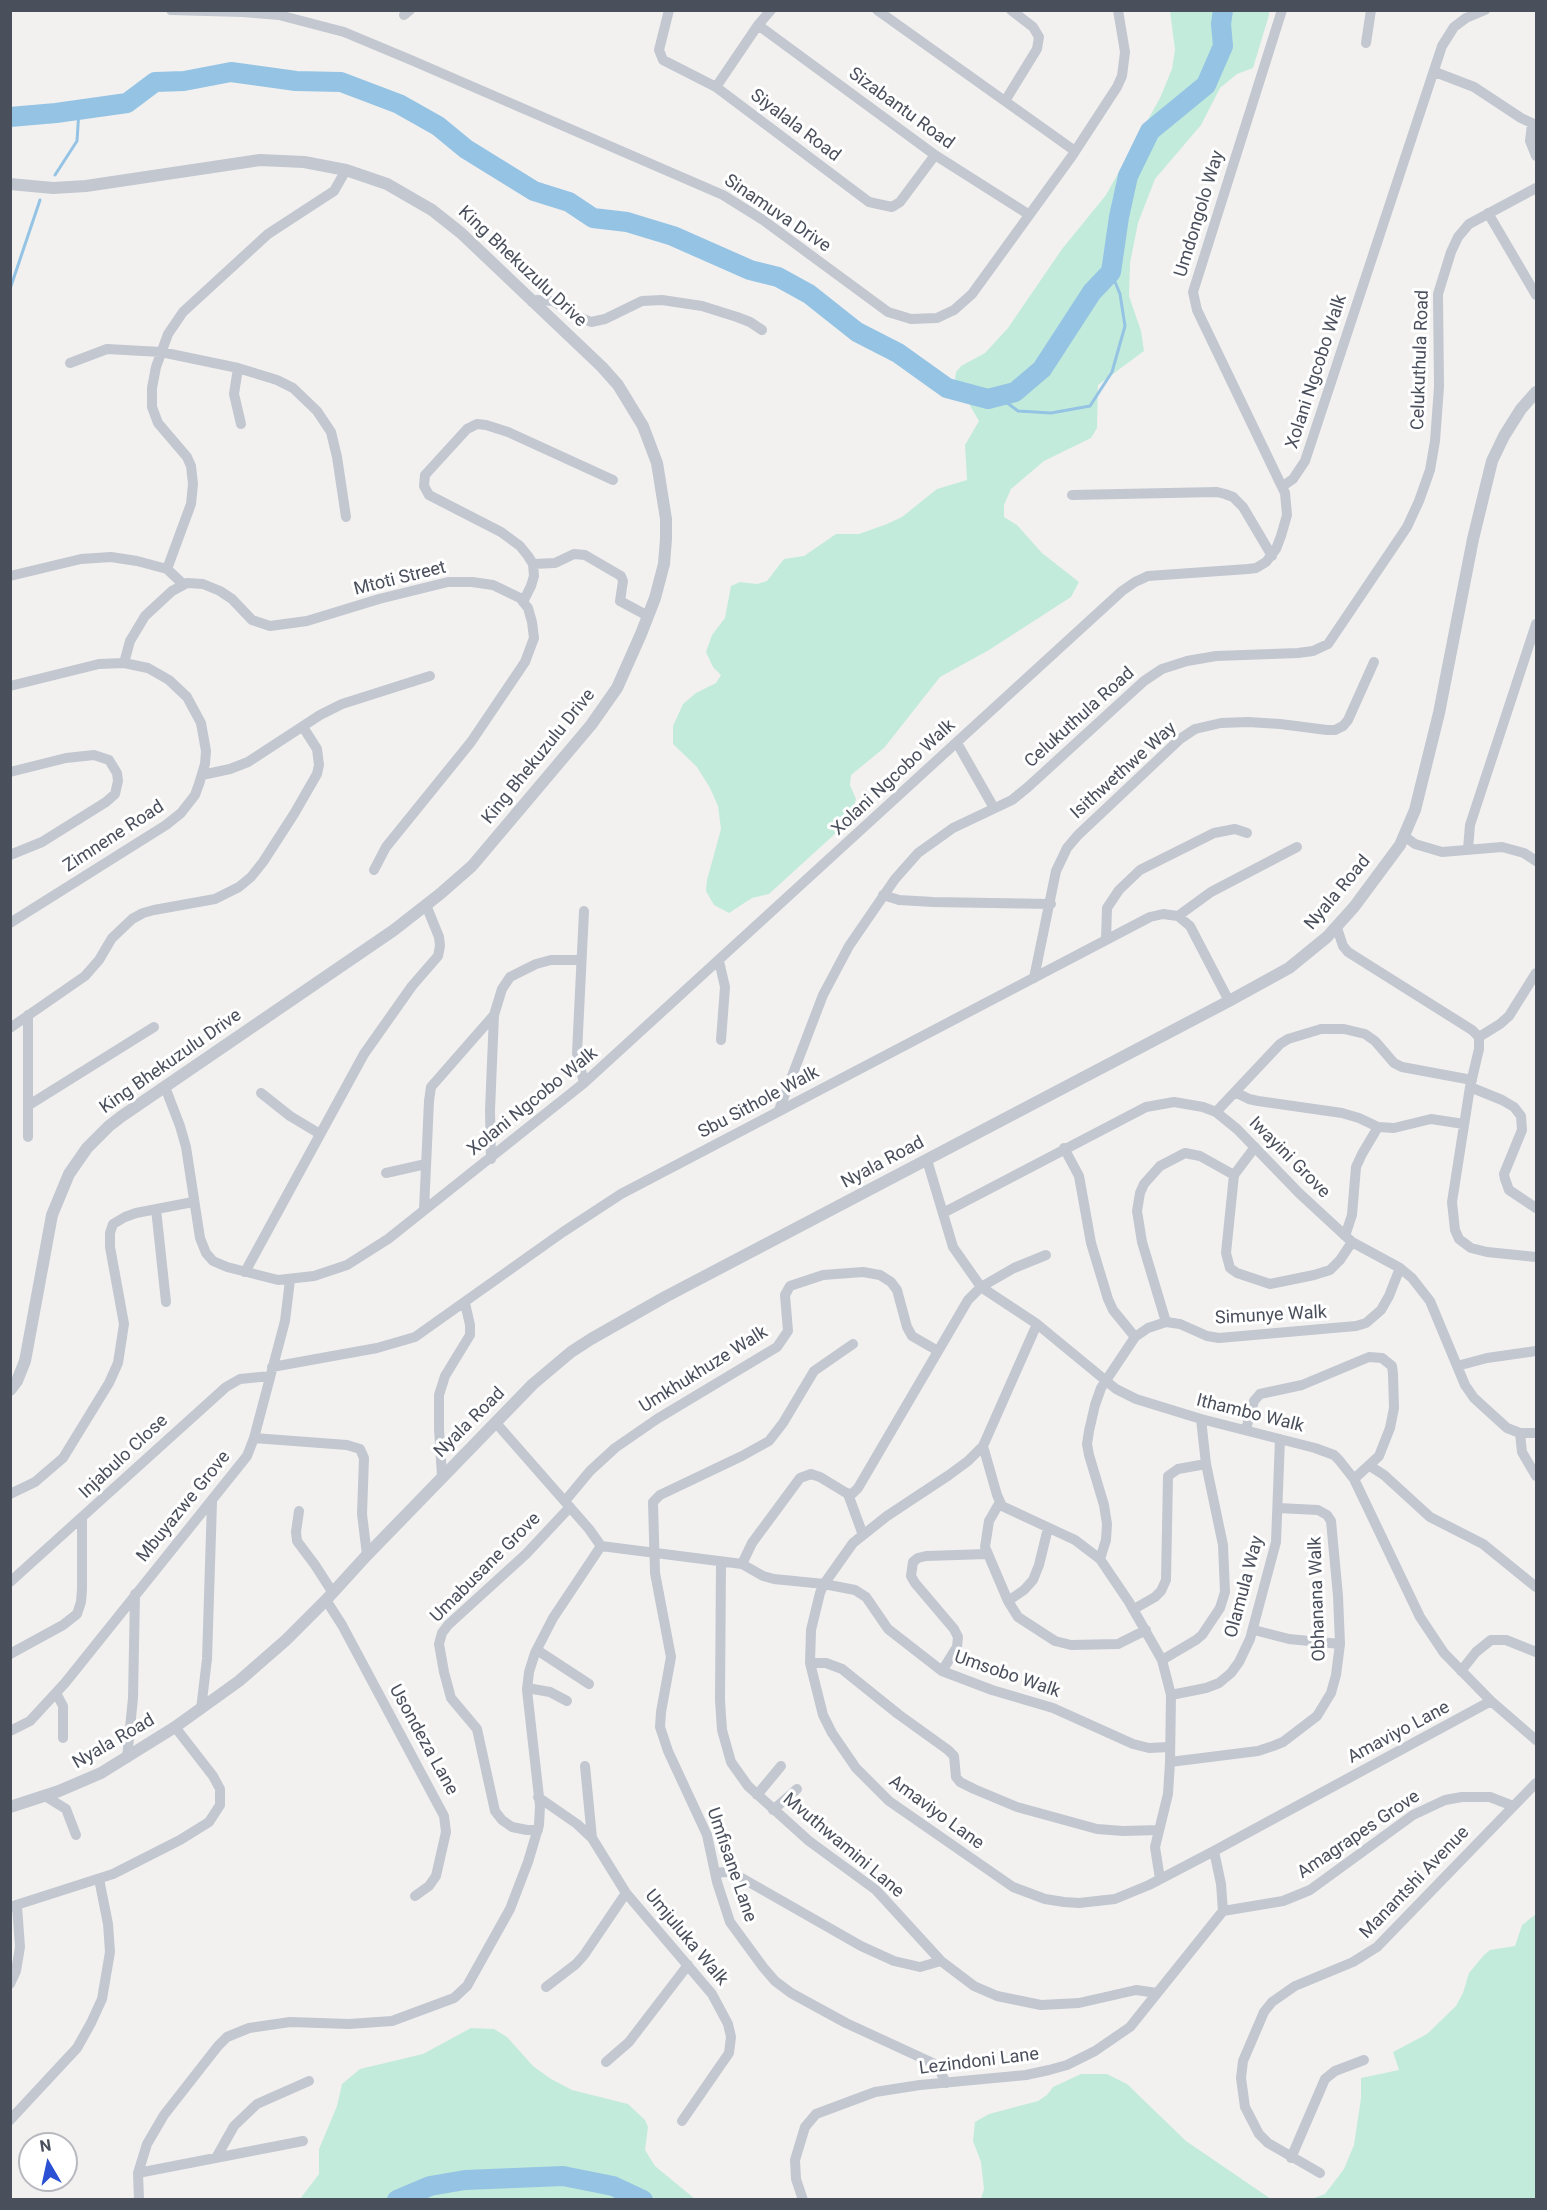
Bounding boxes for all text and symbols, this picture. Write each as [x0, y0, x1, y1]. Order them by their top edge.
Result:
street label: Sizabantu Road [844, 63, 958, 155]
street label: Siyalala Road [746, 85, 844, 167]
street label: Umdongolo Way [1170, 148, 1230, 280]
street label: Sinamuva Drive [720, 170, 834, 258]
street label: King Bhekuzulu Drive [453, 202, 591, 332]
street label: Celukuthula Road [1408, 290, 1434, 430]
street label: Xolani Ngcobo Walk [1282, 292, 1352, 452]
street label: Mtoti Street [352, 557, 448, 601]
street label: Celukuthula Road [1021, 663, 1139, 773]
street label: King Bhekuzulu Drive [478, 685, 600, 829]
street label: Xolani Ngcobo Walk [828, 715, 960, 841]
street label: Isithwethwe Way [1067, 718, 1181, 824]
street label: Zimnene Road [60, 796, 168, 878]
street label: Nyala Road [1300, 851, 1376, 935]
street label: King Bhekuzulu Drive [96, 1005, 246, 1119]
street label: Xolani Ngcobo Walk [464, 1043, 602, 1161]
street label: Sbu Sithole Walk [695, 1062, 823, 1144]
street label: Iwayini Grove [1244, 1113, 1334, 1203]
street label: Nyala Road [838, 1132, 928, 1194]
street label: Simunye Walk [1214, 1302, 1328, 1330]
street label: Umkhukhuze Walk [636, 1322, 772, 1418]
street label: Nyala Road [430, 1383, 510, 1463]
street label: Ithambo Walk [1194, 1390, 1306, 1438]
street label: Injabulo Close [75, 1410, 173, 1504]
street label: Mbuyazwe Grove [133, 1447, 235, 1567]
street label: Umabusane Grove [426, 1508, 546, 1628]
street label: Olamula Way [1221, 1534, 1269, 1640]
street label: Obhanana Walk [1305, 1536, 1331, 1662]
street label: Umsobo Walk [951, 1647, 1063, 1703]
street label: Usondeza Lane [384, 1681, 462, 1799]
street label: Amaviyo Lane [1344, 1697, 1454, 1769]
street label: Nyala Road [69, 1710, 159, 1774]
street label: Amaviyo Lane [884, 1771, 988, 1855]
street label: Amagrapes Grove [1294, 1786, 1424, 1884]
street label: Mvuthwamini Lane [778, 1789, 908, 1903]
street label: Umfisane Lane [701, 1805, 761, 1925]
street label: Manantshi Avenue [1356, 1822, 1474, 1944]
street label: Umjuluka Walk [640, 1886, 732, 1990]
street label: Lezindoni Lane [918, 2044, 1040, 2080]
north arrow [18, 2132, 78, 2192]
text: N [38, 2135, 52, 2156]

